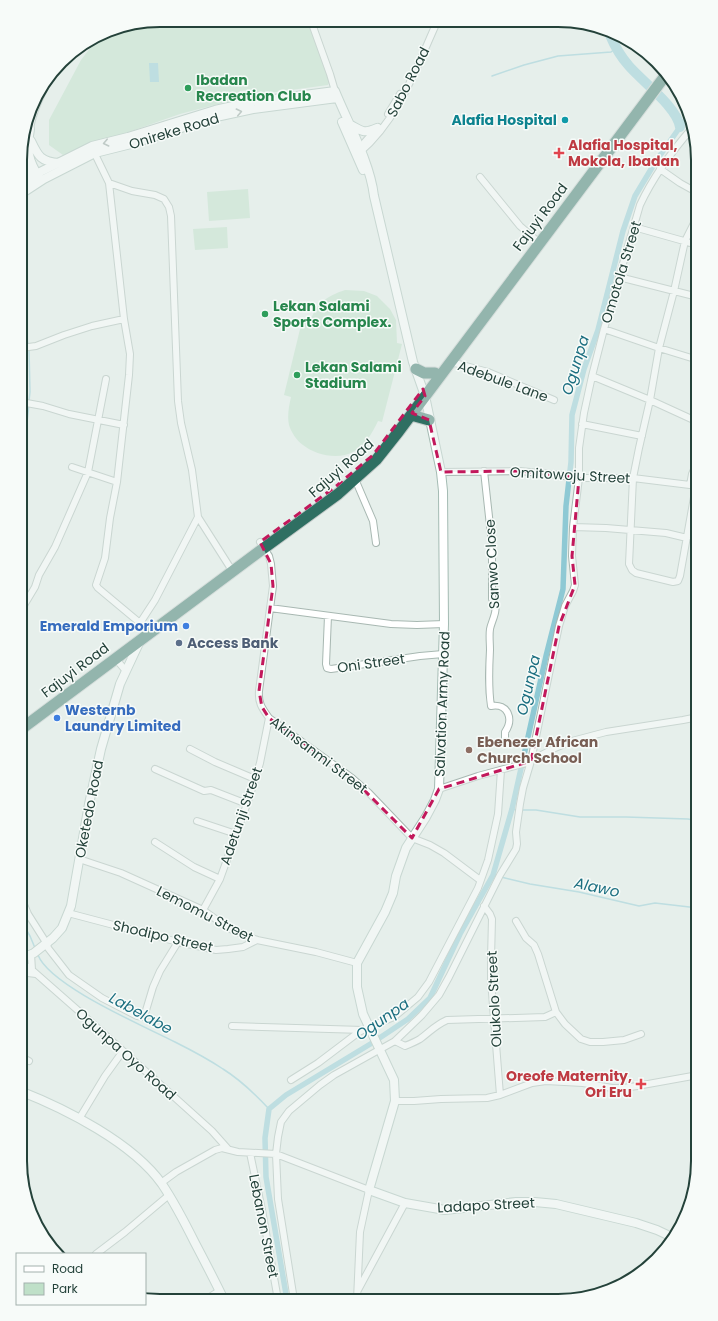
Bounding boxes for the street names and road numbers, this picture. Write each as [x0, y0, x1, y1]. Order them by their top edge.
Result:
street label: Sabo Road [382, 43, 434, 121]
street label: Onireke Road [126, 108, 222, 154]
street label: Fajuyi Road [508, 179, 572, 255]
street label: Omotola Street [596, 218, 646, 326]
street label: Adebule Lane [455, 355, 551, 407]
street label: Fajuyi Road [304, 434, 378, 502]
street label: Omitowoju Street [509, 462, 631, 488]
street label: Sanwo Close [480, 518, 504, 609]
street label: Salvation Army Road [429, 631, 455, 777]
street label: Fajuyi Road [37, 638, 113, 702]
street label: Oni Street [336, 648, 406, 678]
street label: Akinsanmi Street [266, 712, 372, 798]
street label: Oketedo Road [70, 758, 108, 860]
street label: Adetunji Street [215, 764, 267, 868]
street label: Lemomu Street [153, 881, 257, 947]
street label: Shodipo Street [111, 915, 215, 957]
street label: Olukolo Street [481, 950, 507, 1048]
street label: Ogunpa Oyo Road [71, 1003, 181, 1105]
street label: Lebanon Street [244, 1172, 284, 1280]
street label: Ladapo Street [437, 1192, 535, 1218]

